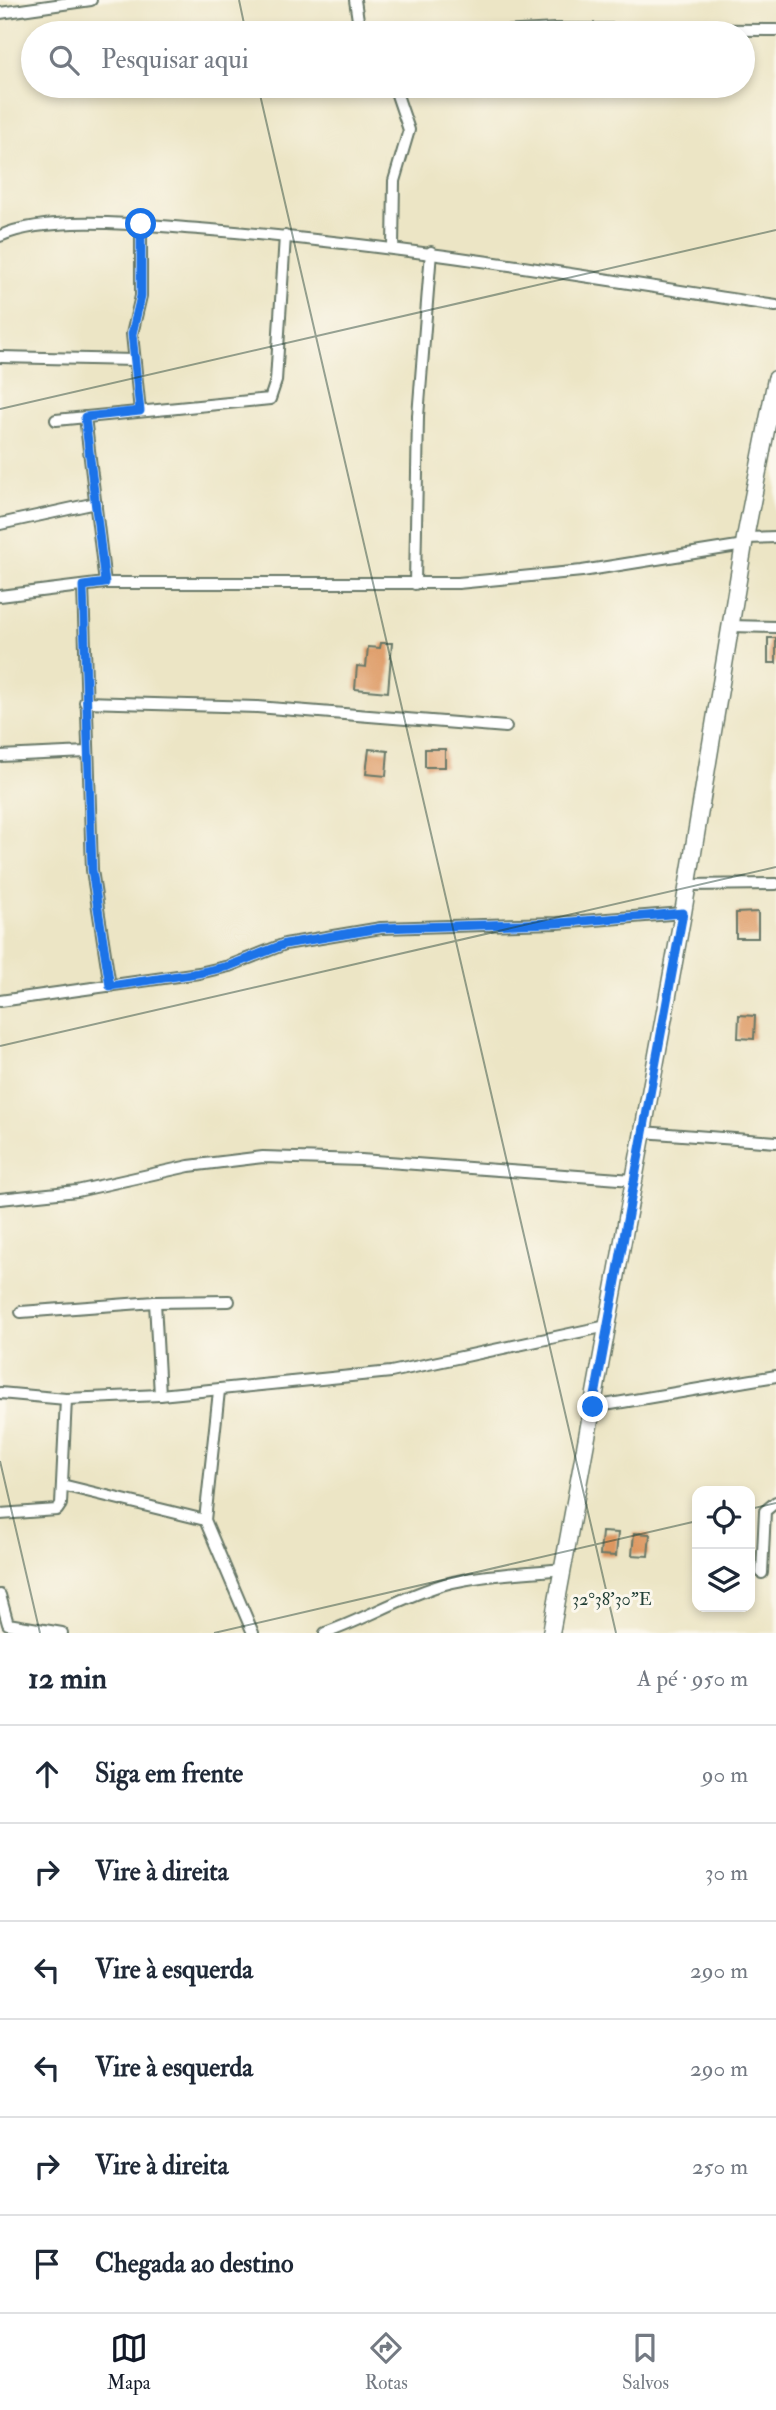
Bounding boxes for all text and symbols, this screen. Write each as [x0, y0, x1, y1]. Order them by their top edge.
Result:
search box [21, 21, 755, 98]
icon: search [45, 41, 83, 79]
text: Pesquisar aqui [101, 44, 249, 76]
route start [125, 208, 156, 239]
route end [577, 1391, 608, 1422]
map controls [692, 1486, 755, 1612]
button: locate [692, 1486, 755, 1549]
button: layers [692, 1549, 755, 1612]
text: 32°38'30"E [572, 1588, 652, 1611]
text: 12 min [28, 1660, 107, 1697]
text: A pé · 950 m [637, 1664, 748, 1693]
icon: ahead [28, 1755, 66, 1793]
text: Siga em frente [95, 1758, 243, 1790]
text: 90 m [702, 1760, 748, 1789]
icon: right [28, 1853, 66, 1891]
text: Vire à direita [95, 1856, 228, 1888]
text: 30 m [705, 1858, 748, 1887]
icon: left [28, 1951, 66, 1989]
text: Vire à esquerda [95, 1954, 253, 1986]
text: 290 m [690, 1956, 748, 1985]
icon: left [28, 2049, 66, 2087]
text: Vire à esquerda [95, 2052, 253, 2084]
text: 290 m [690, 2054, 748, 2083]
icon: right [28, 2147, 66, 2185]
text: Vire à direita [95, 2150, 228, 2182]
text: 250 m [692, 2152, 748, 2181]
icon: arrive [28, 2245, 66, 2283]
text: Chegada ao destino [95, 2248, 293, 2280]
tab: Mapa [107, 2329, 151, 2395]
tab: Rotas [365, 2329, 408, 2395]
tab: Salvos [622, 2329, 669, 2395]

